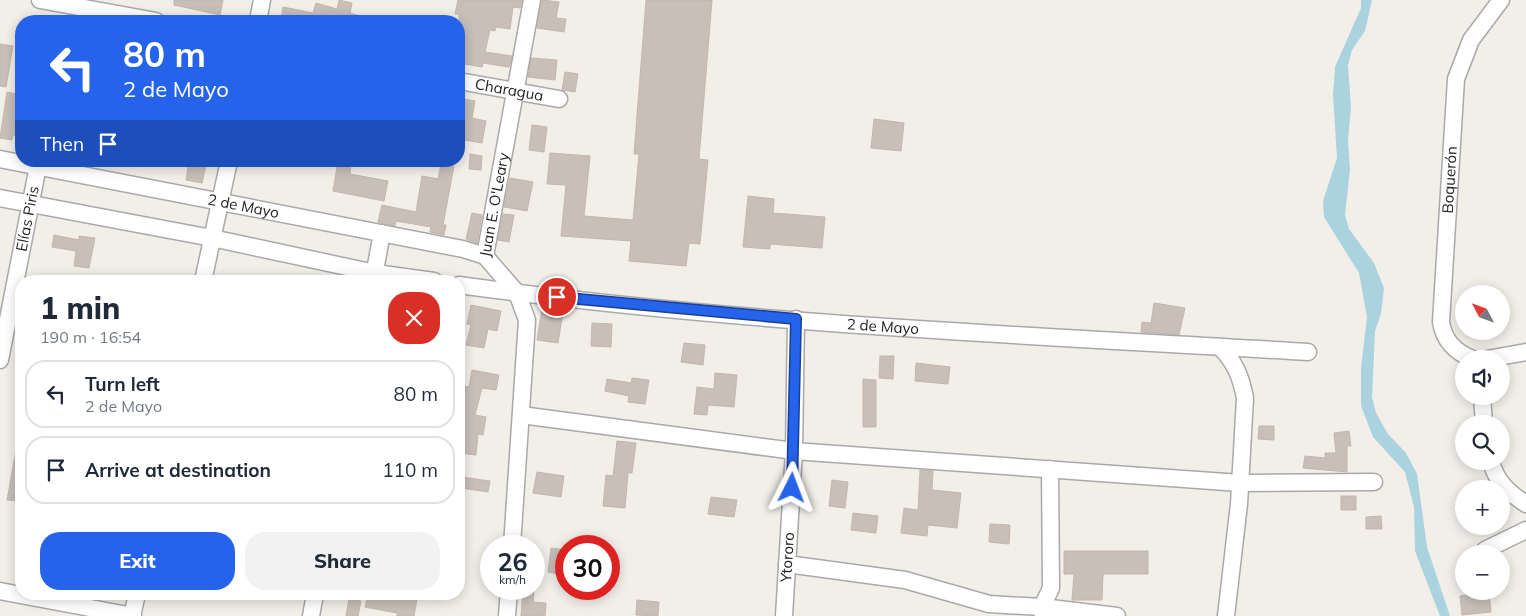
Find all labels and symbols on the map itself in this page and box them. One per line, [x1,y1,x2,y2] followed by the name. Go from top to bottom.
[474,74,545,105] street label: Charagua
[1438,145,1461,214] street label: Boquerón
[475,151,513,258] street label: Juan E. O'Leary
[12,184,43,253] street label: Elías Piris
[206,190,281,222] street label: 2 de Mayo
[536,276,578,318] pin
[1455,285,1510,340] north arrow
[846,314,920,338] street label: 2 de Mayo
[765,461,817,513] position arrow
[776,531,798,584] street label: Ytororo
[555,535,620,600] speed limit sign: 30

